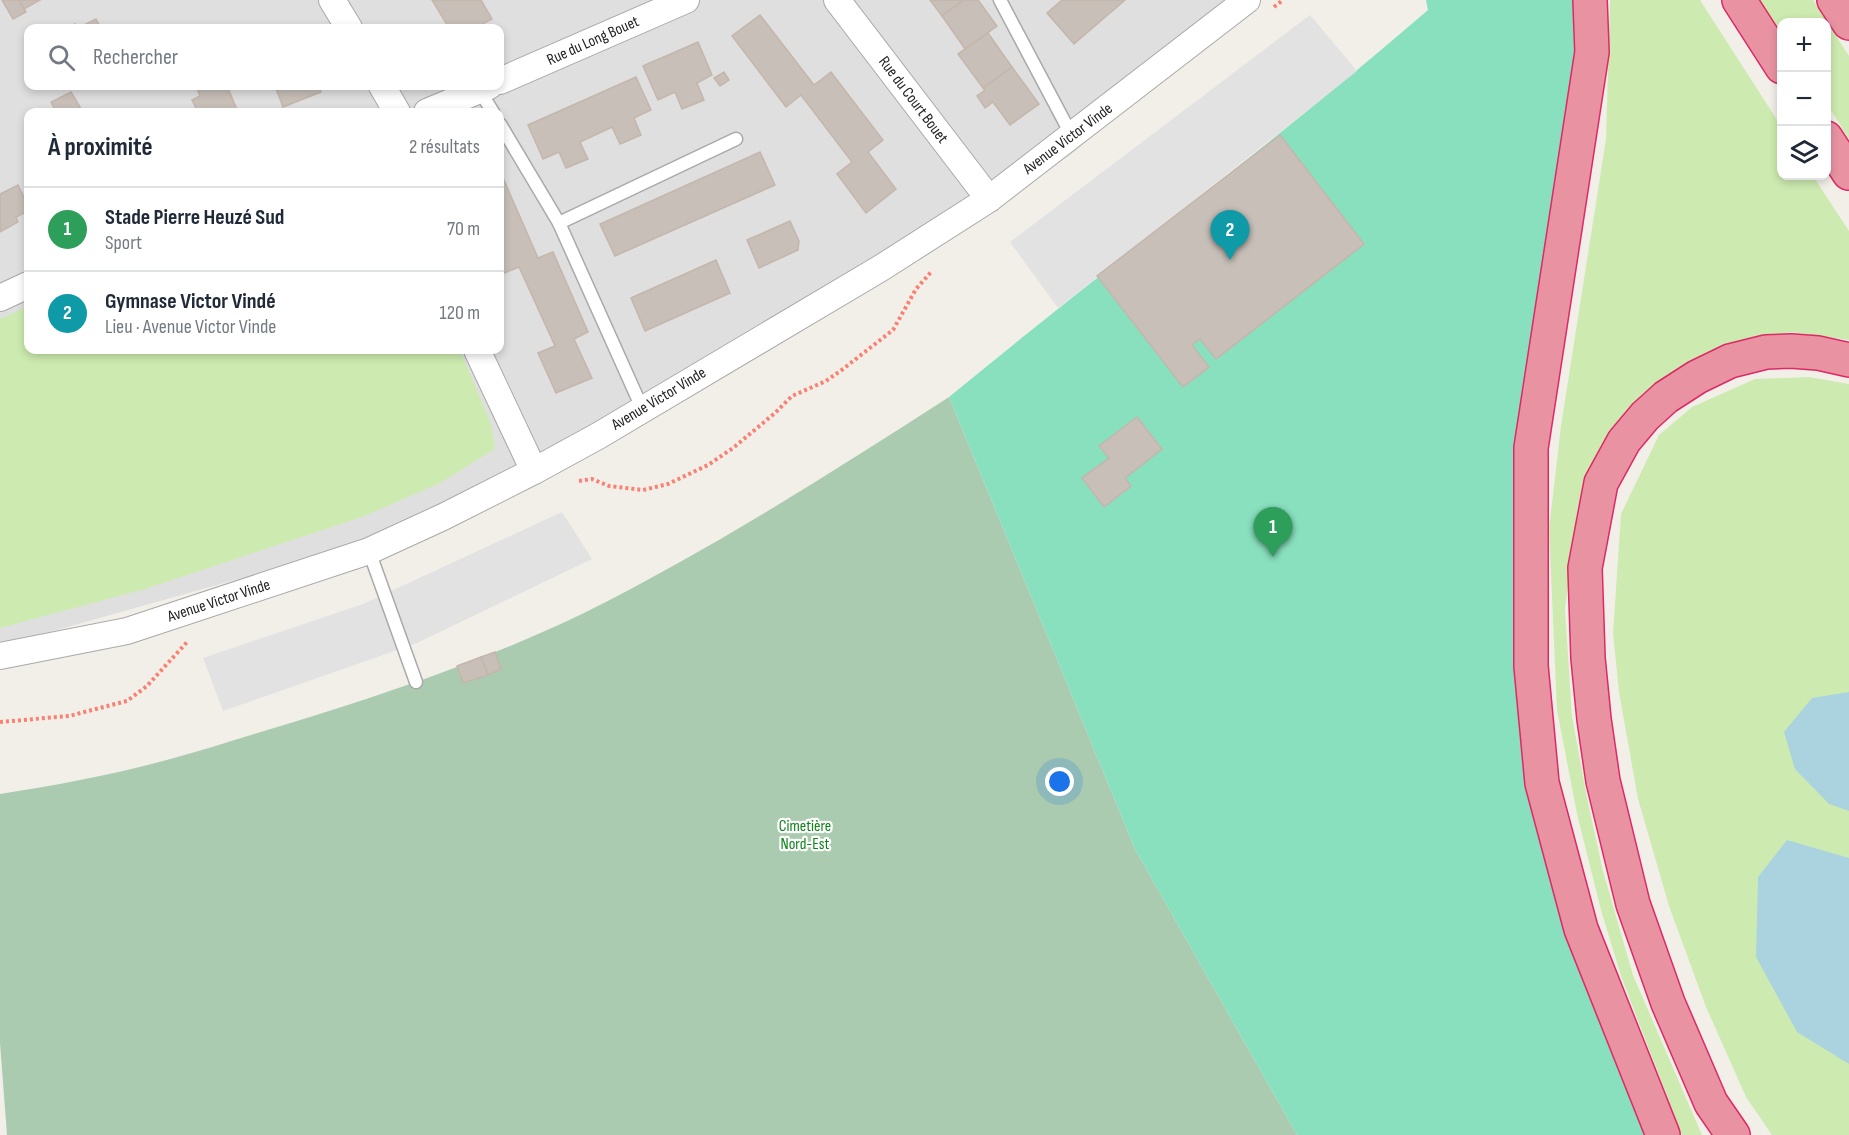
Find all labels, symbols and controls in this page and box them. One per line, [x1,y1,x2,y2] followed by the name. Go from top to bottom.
[544,12,642,70] street label: Rue du Long Bouet
[1777,18,1831,180] map controls
[1777,18,1831,72] button: +
[24,24,504,90] search box
[45,41,78,74] icon: search
[93,44,178,71] text: Rechercher
[874,53,952,147] street label: Rue du Court Bouet
[1777,72,1831,126] button: −
[1019,99,1116,179] street label: Avenue Victor Vinde
[1777,126,1831,180] button: layers
[48,132,153,163] text: À proximité
[409,135,480,159] text: 2 résultats
[105,204,284,231] text: Stade Pierre Heuzé Sud
[1210,210,1250,260] pin: 2
[64,217,71,241] text: 1
[447,217,480,241] text: 70 m
[105,231,142,255] text: Sport
[105,288,276,315] text: Gymnase Victor Vindé
[63,301,72,325] text: 2
[440,301,480,325] text: 120 m
[105,315,276,339] text: Lieu · Avenue Victor Vinde
[607,363,710,435] street label: Avenue Victor Vinde
[1254,508,1292,557] pin: 1
[164,575,273,627] street label: Avenue Victor Vinde
[1045,767,1074,796] your location
[779,817,831,854] park label: Cimetière Nord-Est

